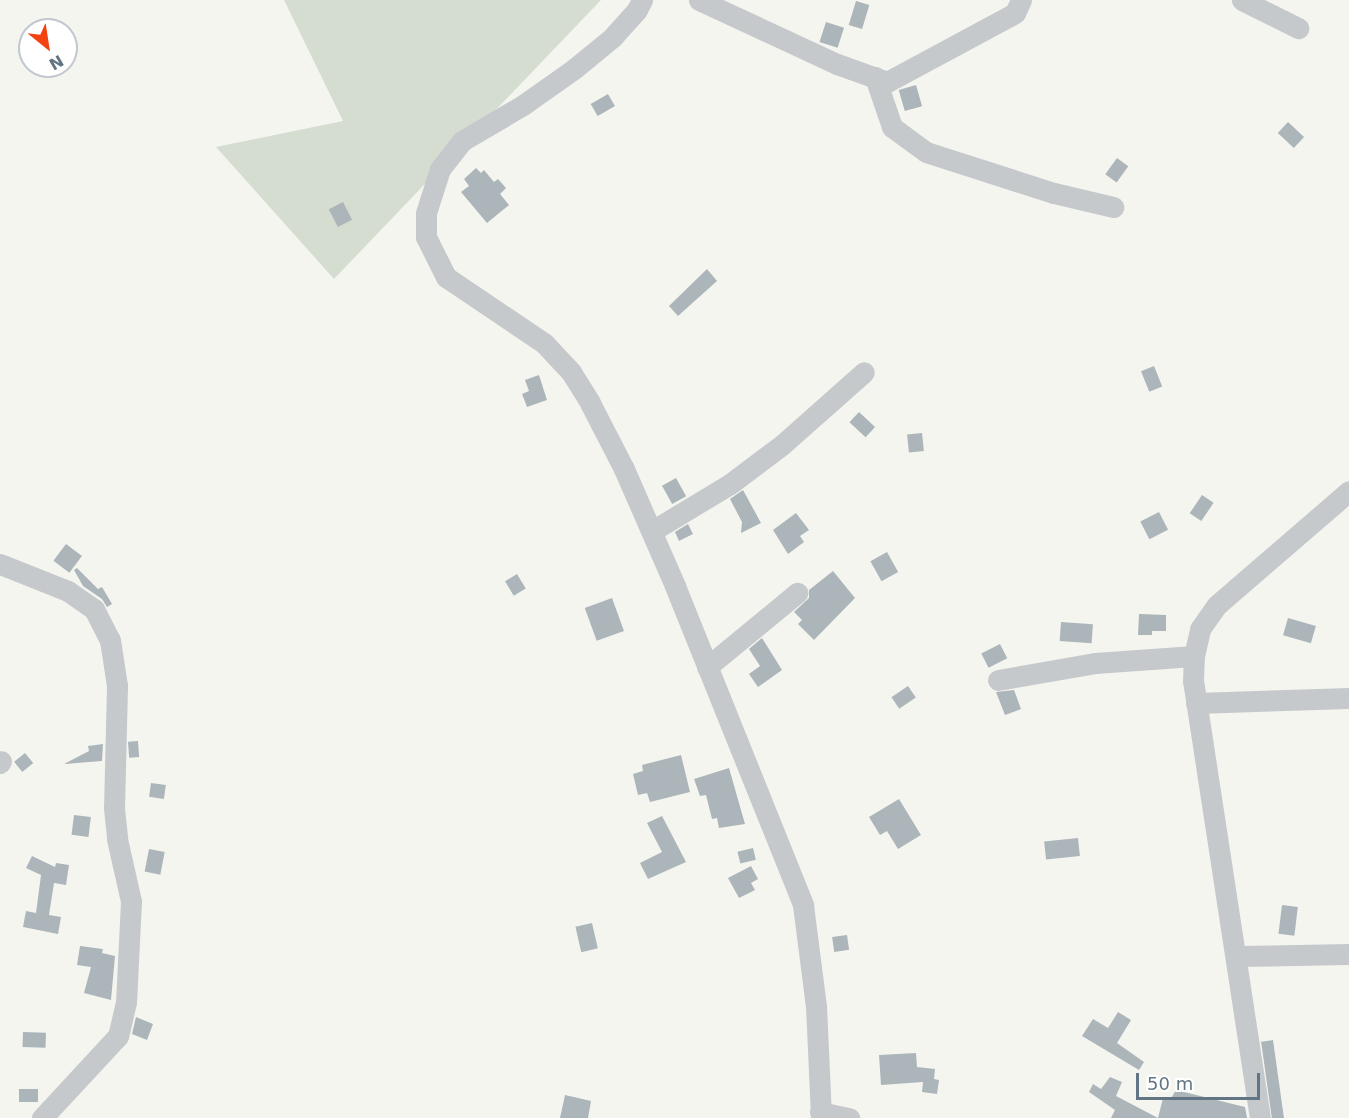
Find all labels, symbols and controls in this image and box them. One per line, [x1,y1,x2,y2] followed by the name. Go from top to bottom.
[18,18,78,78] north arrow
[46,51,67,74] text: N
[1139,1061,1264,1099] scale bar
[1147,1073,1193,1094] text: 50 m

